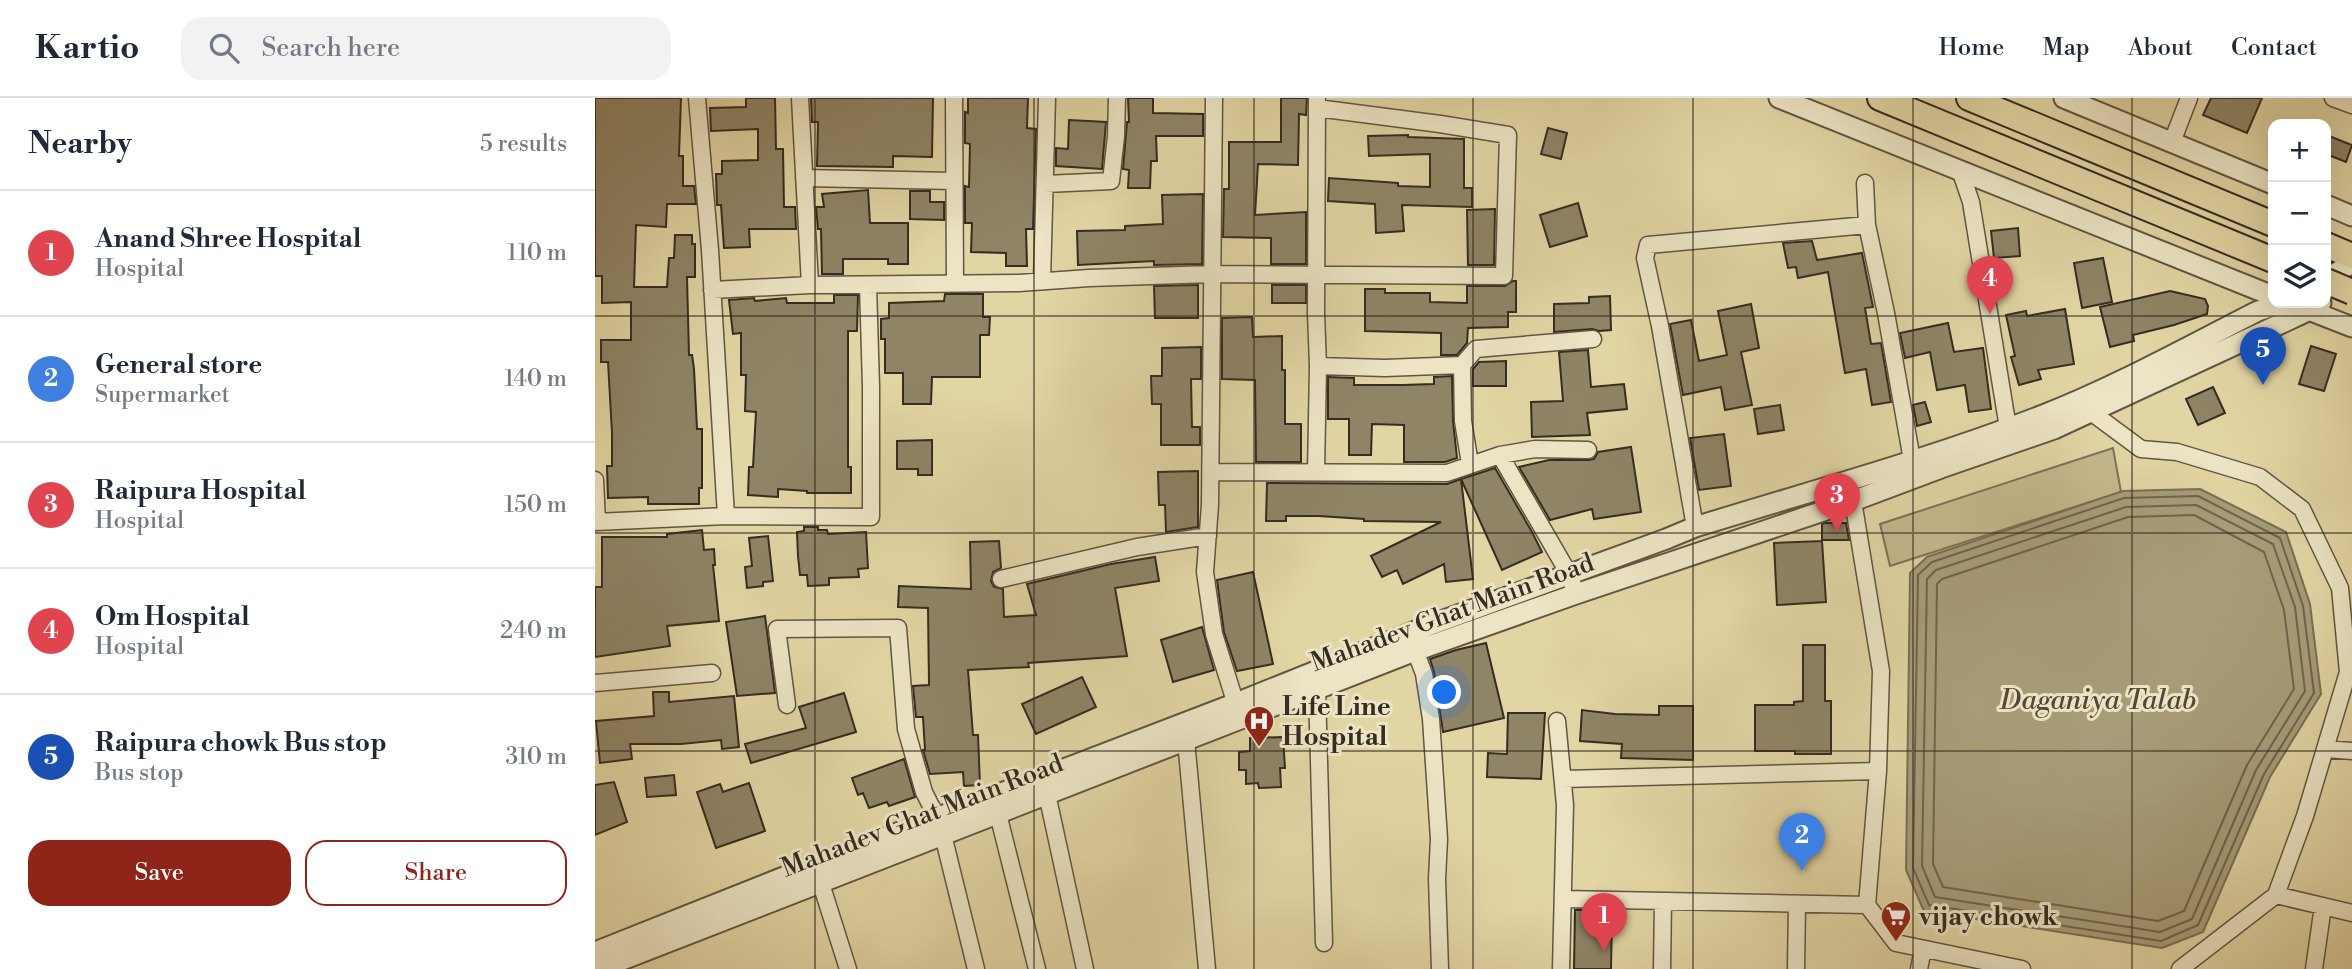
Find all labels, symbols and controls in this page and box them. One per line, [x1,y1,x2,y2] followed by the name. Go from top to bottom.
[181,17,671,80] search box
[35,28,139,69] text: Kartio
[205,29,243,67] icon: search
[261,32,400,64] text: Search here
[1939,33,2004,63] text: Home
[2042,33,2090,63] text: Map
[2128,33,2193,63] text: About
[2231,33,2317,63] text: Contact
[2268,119,2331,308] map controls
[2268,119,2331,182] button: +
[28,125,132,163] text: Nearby
[480,130,567,158] text: 5 results
[2268,182,2331,245] button: −
[95,223,361,255] text: Anand Shree Hospital
[45,239,57,267] text: 1
[507,239,567,267] text: 110 m
[2268,245,2331,308] button: layers
[95,255,184,283] text: Hospital
[1967,256,2013,314] pin: 4
[2240,327,2286,385] pin: 5
[95,349,262,381] text: General store
[44,365,58,393] text: 2
[504,365,567,393] text: 140 m
[95,381,230,409] text: Supermarket
[1814,473,1860,531] pin: 3
[95,475,306,507] text: Raipura Hospital
[44,491,58,519] text: 3
[504,491,567,519] text: 150 m
[95,507,184,535] text: Hospital
[1306,547,1599,679] street label: Mahadev Ghat Main Road
[95,601,250,633] text: Om Hospital
[43,617,59,645] text: 4
[500,617,567,645] text: 240 m
[95,633,184,661] text: Hospital
[1427,675,1461,709] your location
[1999,683,2196,718] water label: Daganiya Talab
[1282,691,1391,753] place label: Life Line Hospital
[1242,704,1276,748] hospital icon: Life Line Hospital
[95,727,387,759] text: Raipura chowk Bus stop
[44,743,58,771] text: 5
[506,743,567,771] text: 310 m
[777,747,1068,884] street label: Mahadev Ghat Main Road
[95,759,183,787] text: Bus stop
[1779,813,1825,871] pin: 2
[28,840,291,906] button: Save
[305,840,567,906] button: Share
[1581,893,1627,951] pin: 1
[1879,899,1913,943] supermarket icon: vijay chowk
[1918,901,2059,933] place label: vijay chowk

